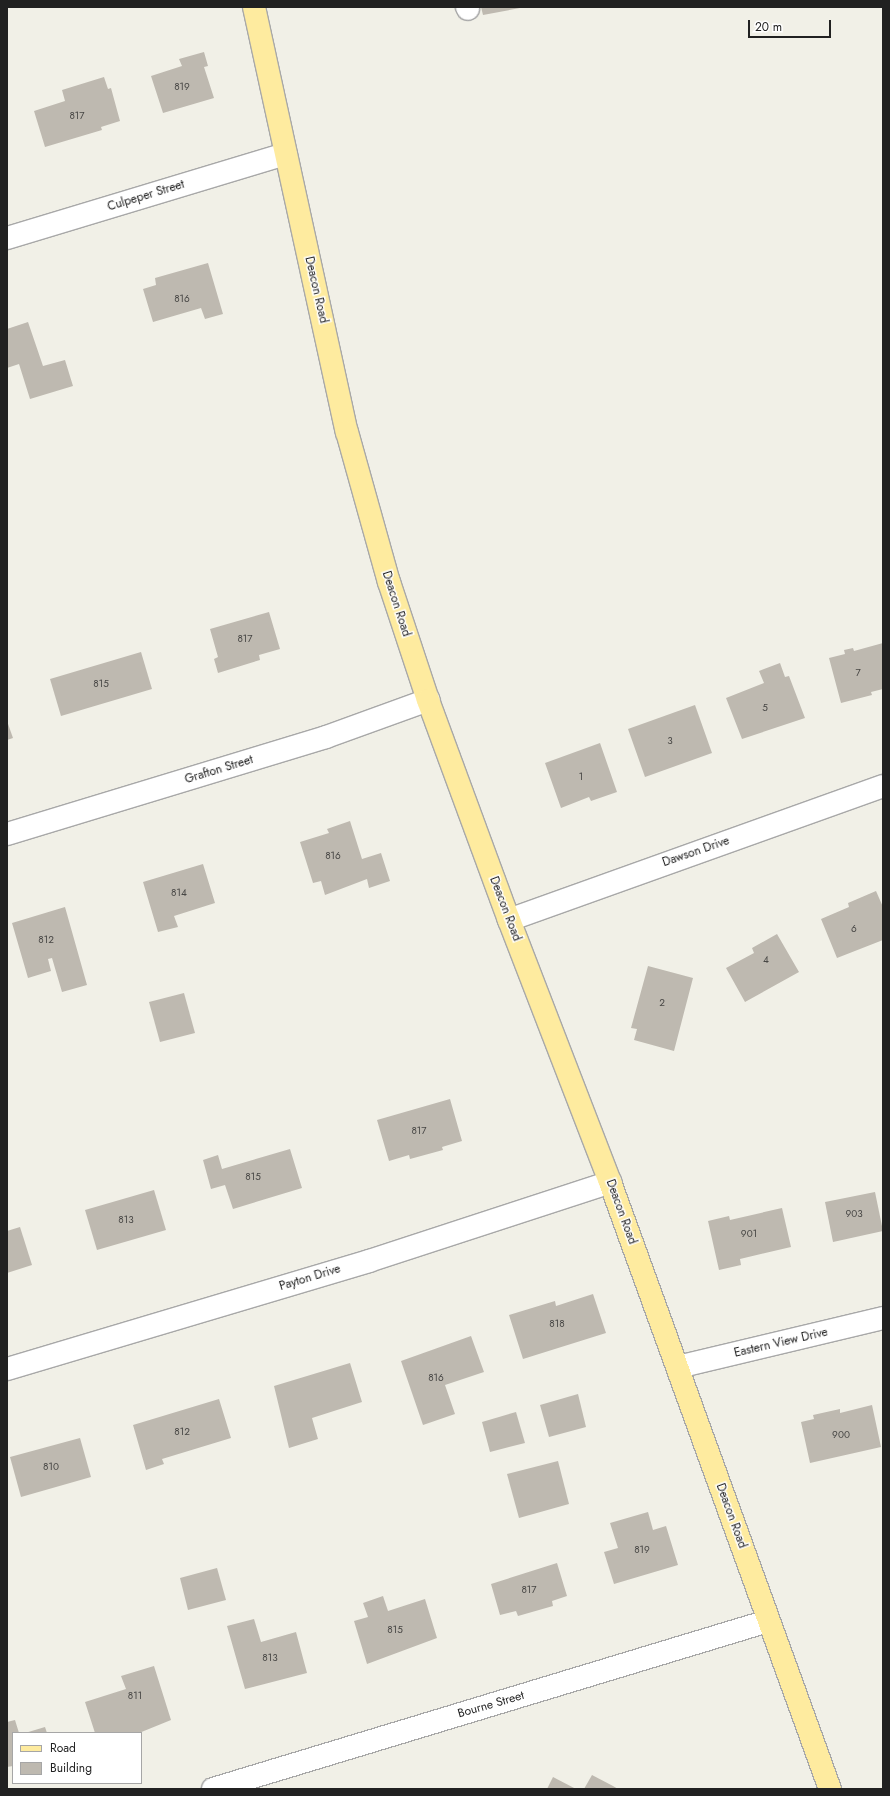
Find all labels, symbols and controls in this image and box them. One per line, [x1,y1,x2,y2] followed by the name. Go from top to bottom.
[750,12,833,38] scale bar
[755,18,782,36] text: 20 m
[174,81,190,93] house number: 819
[69,110,85,122] house number: 817
[106,177,186,215] street label: Culpeper Street
[301,255,331,325] street label: Deacon Road
[174,293,190,305] house number: 816
[379,569,413,639] street label: Deacon Road
[237,633,253,645] house number: 817
[855,667,861,679] house number: 7
[93,678,109,690] house number: 815
[762,702,768,714] house number: 5
[667,735,673,747] house number: 3
[183,753,255,787] street label: Grafton Street
[579,771,583,783] house number: 1
[661,834,731,870] street label: Dawson Drive
[325,850,341,862] house number: 816
[486,875,524,943] street label: Deacon Road
[171,887,187,899] house number: 814
[851,923,857,935] house number: 6
[38,934,54,946] house number: 812
[763,954,769,966] house number: 4
[659,997,665,1009] house number: 2
[411,1125,427,1137] house number: 817
[245,1171,261,1183] house number: 815
[603,1178,639,1246] street label: Deacon Road
[845,1208,863,1220] house number: 903
[118,1214,134,1226] house number: 813
[741,1228,757,1240] house number: 901
[278,1262,342,1294] street label: Payton Drive
[549,1318,565,1330] house number: 818
[733,1325,829,1361] street label: Eastern View Drive
[428,1372,444,1384] house number: 816
[174,1426,190,1438] house number: 812
[832,1429,850,1441] house number: 900
[43,1461,59,1473] house number: 810
[713,1482,749,1550] street label: Deacon Road
[634,1544,650,1556] house number: 819
[521,1584,537,1596] house number: 817
[387,1624,403,1636] house number: 815
[262,1652,278,1664] house number: 813
[456,1689,526,1721] street label: Bourne Street
[128,1690,142,1702] house number: 811
[12,1732,142,1784] legend
[50,1739,76,1757] text: Road
[50,1759,92,1777] text: Building

